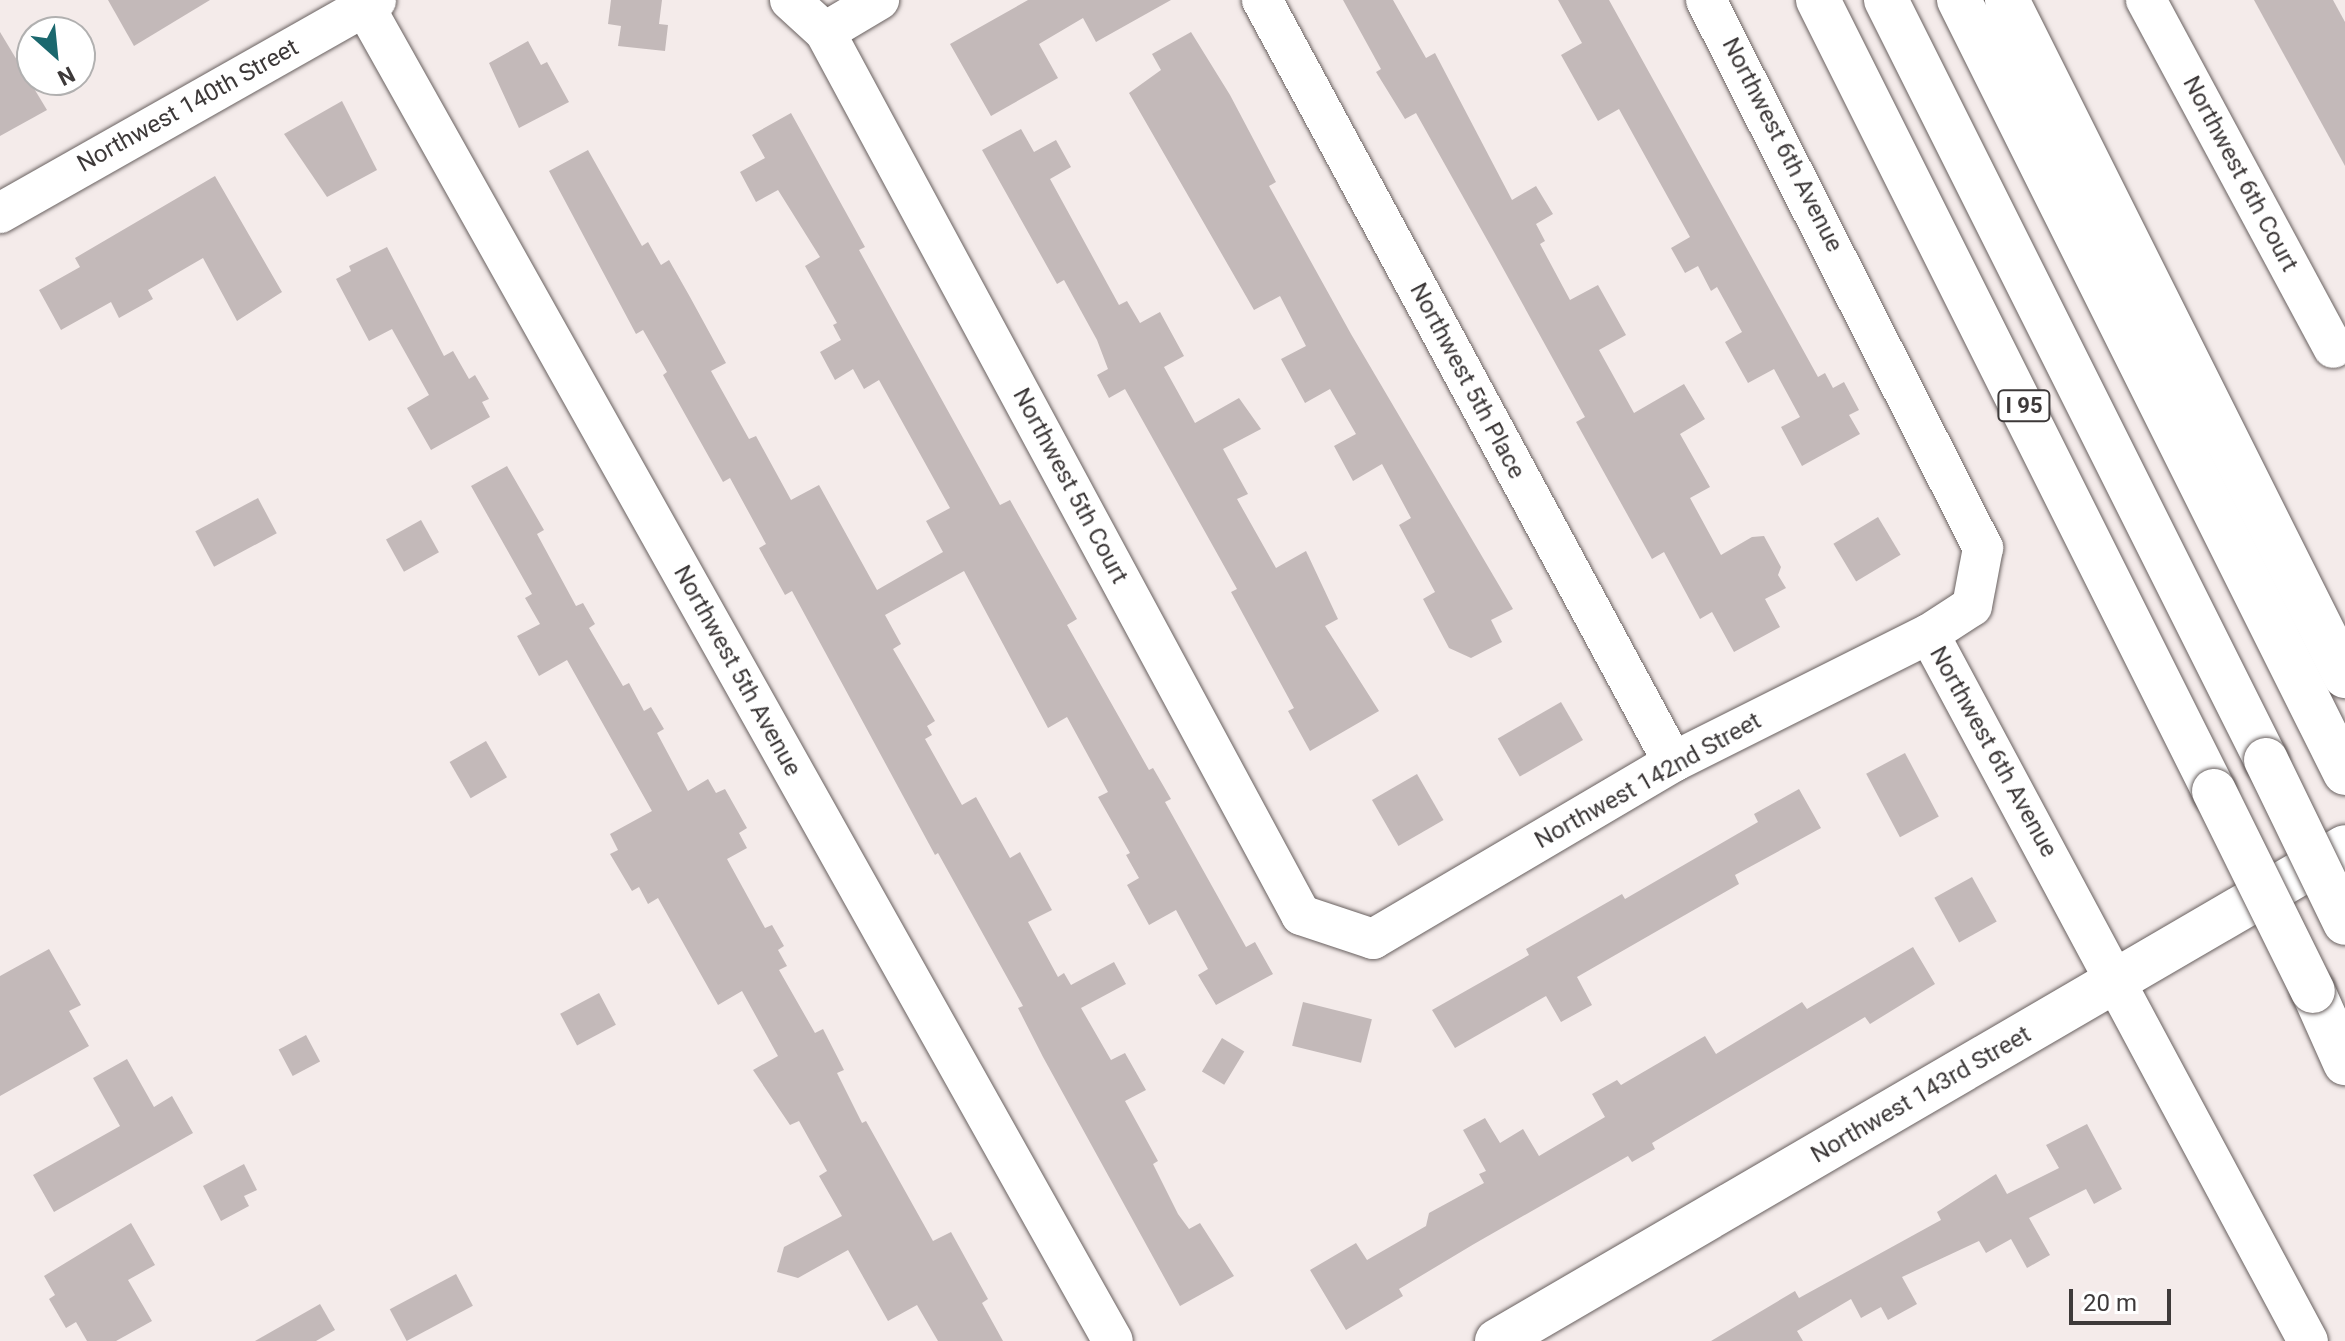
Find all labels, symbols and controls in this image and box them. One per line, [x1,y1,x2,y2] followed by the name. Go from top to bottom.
[16,16,96,96] north arrow
[72,33,304,179] street label: Northwest 140th Street
[1715,33,1849,257] street label: Northwest 6th Avenue
[54,61,79,91] text: N
[2176,71,2304,277] street label: Northwest 6th Court
[1403,278,1531,484] street label: Northwest 5th Place
[1006,383,1134,589] street label: Northwest 5th Court
[1996,388,2052,424] road number: I 95
[667,561,807,781] street label: Northwest 5th Avenue
[1923,642,2063,862] street label: Northwest 6th Avenue
[1530,707,1766,855] street label: Northwest 142nd Street
[1806,1020,2036,1170] street label: Northwest 143rd Street
[2073,1273,2175,1323] scale bar
[2083,1289,2137,1317] text: 20 m

